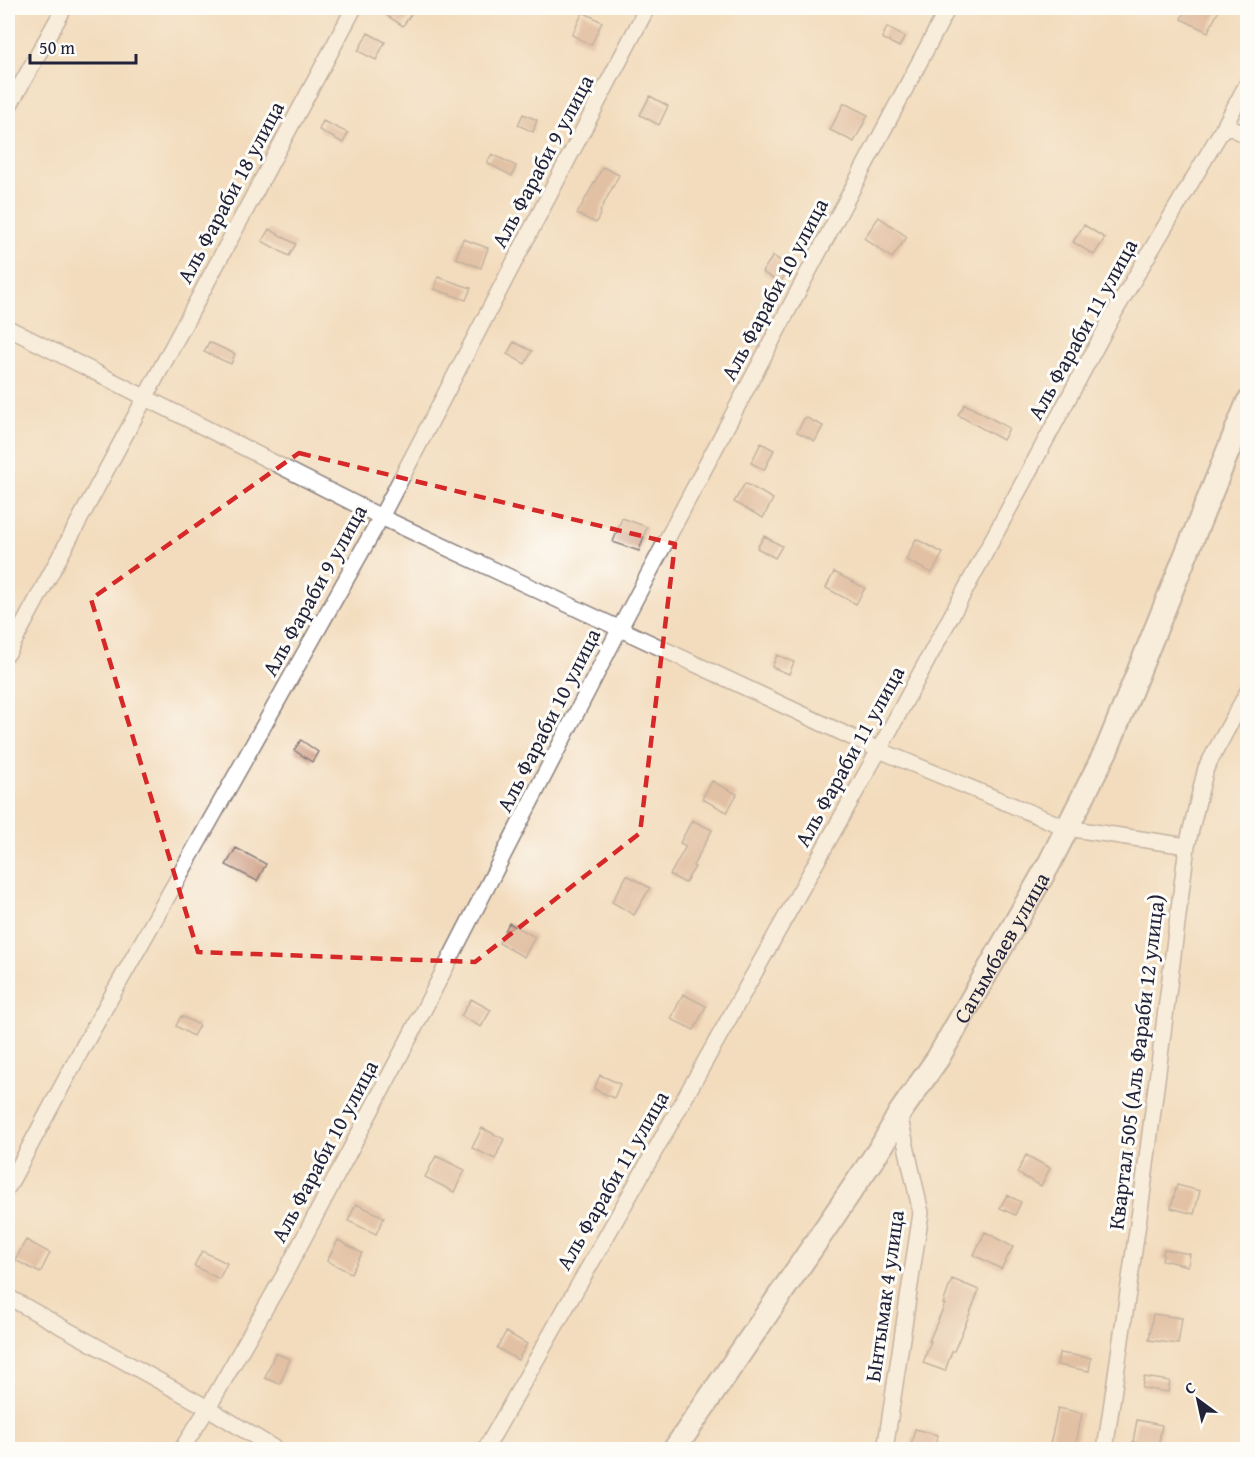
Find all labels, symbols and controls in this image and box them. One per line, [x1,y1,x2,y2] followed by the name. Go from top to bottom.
[30,27,136,65] scale bar
[39,34,75,61] text: 50 m
[483,68,601,253] street label: Аль Фараби 9 улица
[168,95,292,289] street label: Аль Фараби 18 улица
[712,192,836,386] street label: Аль Фараби 10 улица
[1019,232,1145,425] street label: Аль Фараби 11 улица
[254,498,375,682] street label: Аль Фараби 9 улица
[488,622,608,817] street label: Аль Фараби 10 улица
[786,659,912,852] street label: Аль Фараби 11 улица
[945,865,1058,1029] street label: Сагымбаев улица
[1100,892,1172,1232] street label: Квартал 505 (Аль Фараби 12 улица)
[262,1054,386,1248] street label: Аль Фараби 10 улица
[548,1084,677,1276] street label: Аль Фараби 11 улица
[856,1208,912,1384] street label: Ынтымак 4 улица
[1168,1370,1228,1430] north arrow
[1180,1375,1200,1400] text: С

